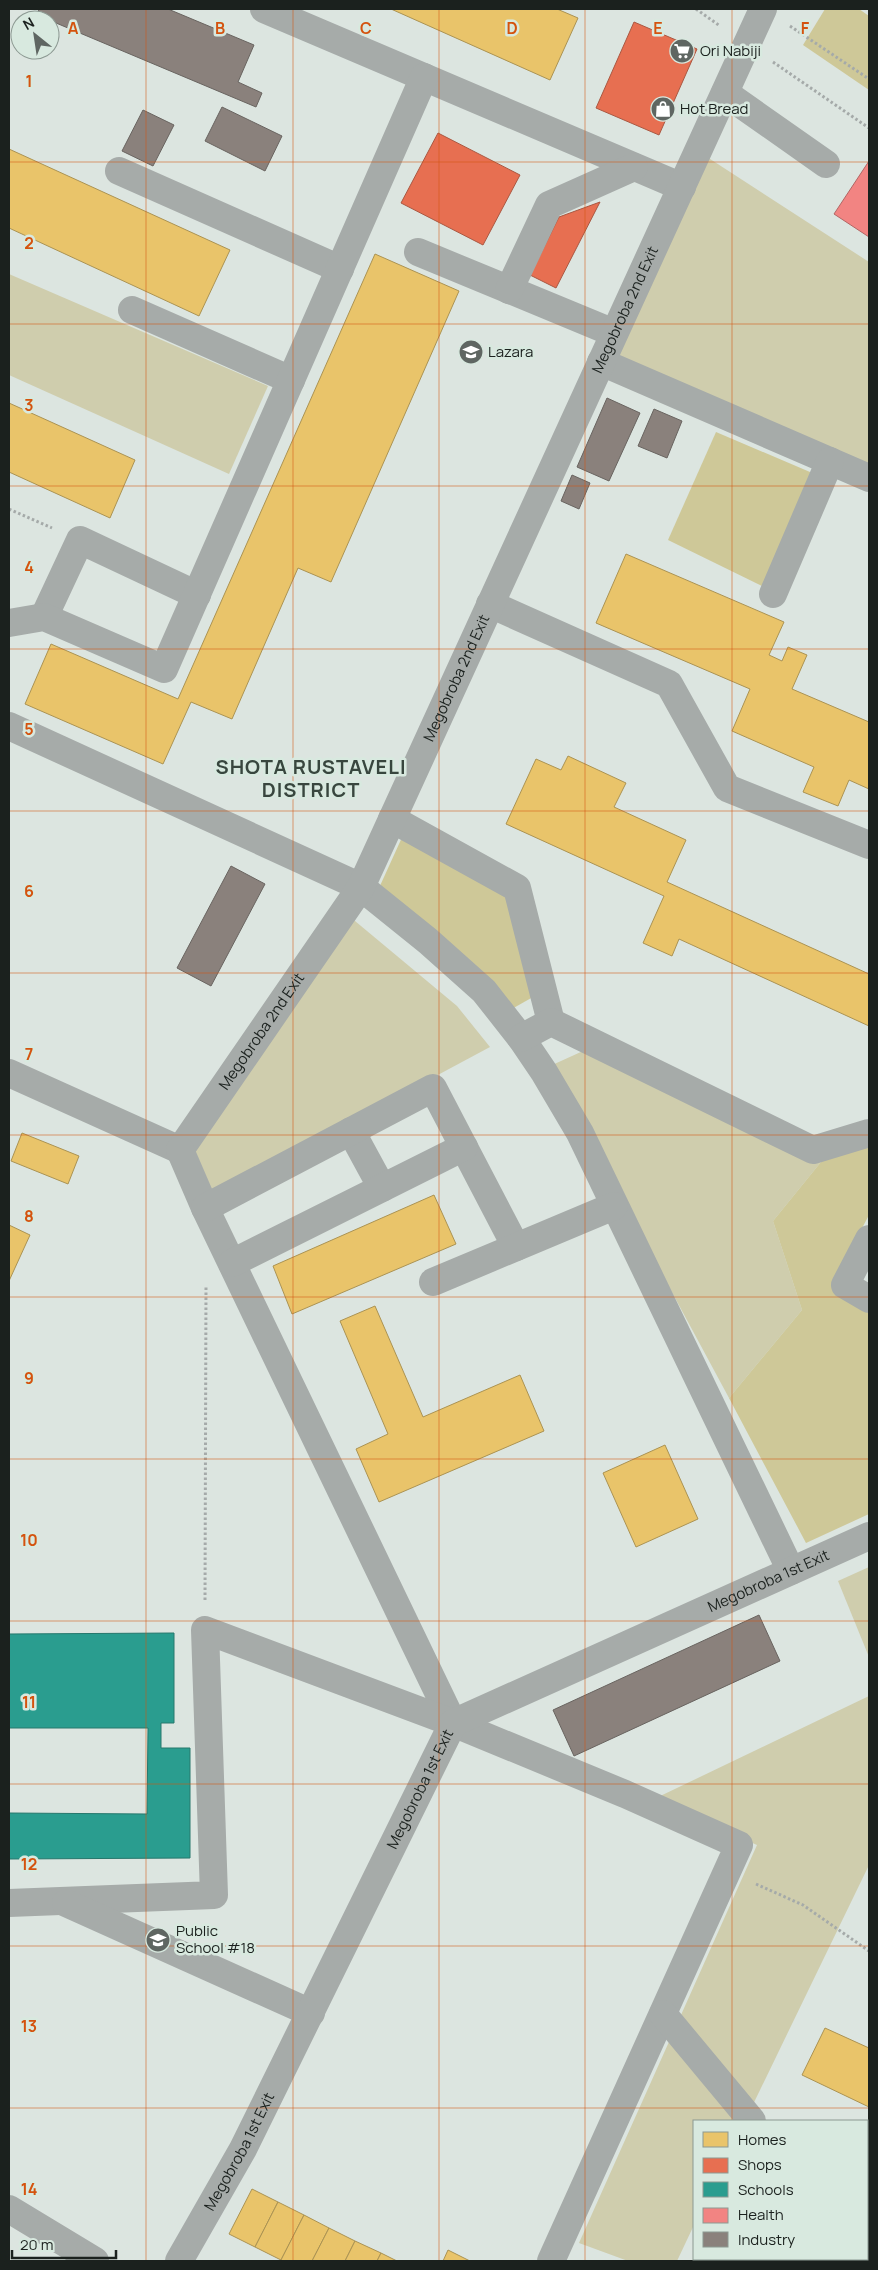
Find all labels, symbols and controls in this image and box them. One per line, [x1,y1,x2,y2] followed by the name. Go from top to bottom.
[10,10,60,60] north arrow
[19,13,37,34] text: N
[68,17,79,39] text: A
[215,17,225,39] text: B
[360,17,372,39] text: C
[506,17,518,39] text: D
[653,17,663,39] text: E
[801,17,810,39] text: F
[669,38,695,64] supermarket icon: Ori Nabiji
[700,40,761,61] place label: Ori Nabiji
[25,70,33,92] text: 1
[650,96,676,122] shop icon: Hot Bread
[680,98,748,119] place label: Hot Bread
[24,232,34,254] text: 2
[587,243,663,377] street label: Megobroba 2nd Exit
[458,339,484,365] school or university icon: Lazara
[488,341,533,362] place label: Lazara
[24,394,34,416] text: 3
[24,556,34,578] text: 4
[418,611,494,745] street label: Megobroba 2nd Exit
[24,718,34,740] text: 5
[216,753,407,803] district label: SHOTA RUSTAVELI DISTRICT
[24,880,34,902] text: 6
[214,968,309,1094] street label: Megobroba 2nd Exit
[25,1043,33,1065] text: 7
[24,1205,34,1227] text: 8
[24,1367,34,1389] text: 9
[20,1529,38,1551] text: 10
[704,1544,833,1617] street label: Megobroba 1st Exit
[22,1691,36,1713] text: 11
[381,1726,458,1853] street label: Megobroba 1st Exit
[21,1853,37,1875] text: 12
[176,1920,255,1958] place label: Public School #18
[145,1927,171,1953] school or university icon: Public School #18
[21,2015,37,2037] text: 13
[199,2089,279,2214] street label: Megobroba 1st Exit
[693,2120,868,2260] legend
[738,2129,787,2150] text: Homes
[738,2154,782,2175] text: Shops
[21,2178,37,2200] text: 14
[738,2179,794,2200] text: Schools
[738,2204,784,2225] text: Health
[12,2228,116,2260] scale bar
[738,2229,795,2250] text: Industry
[20,2234,53,2255] text: 20 m

